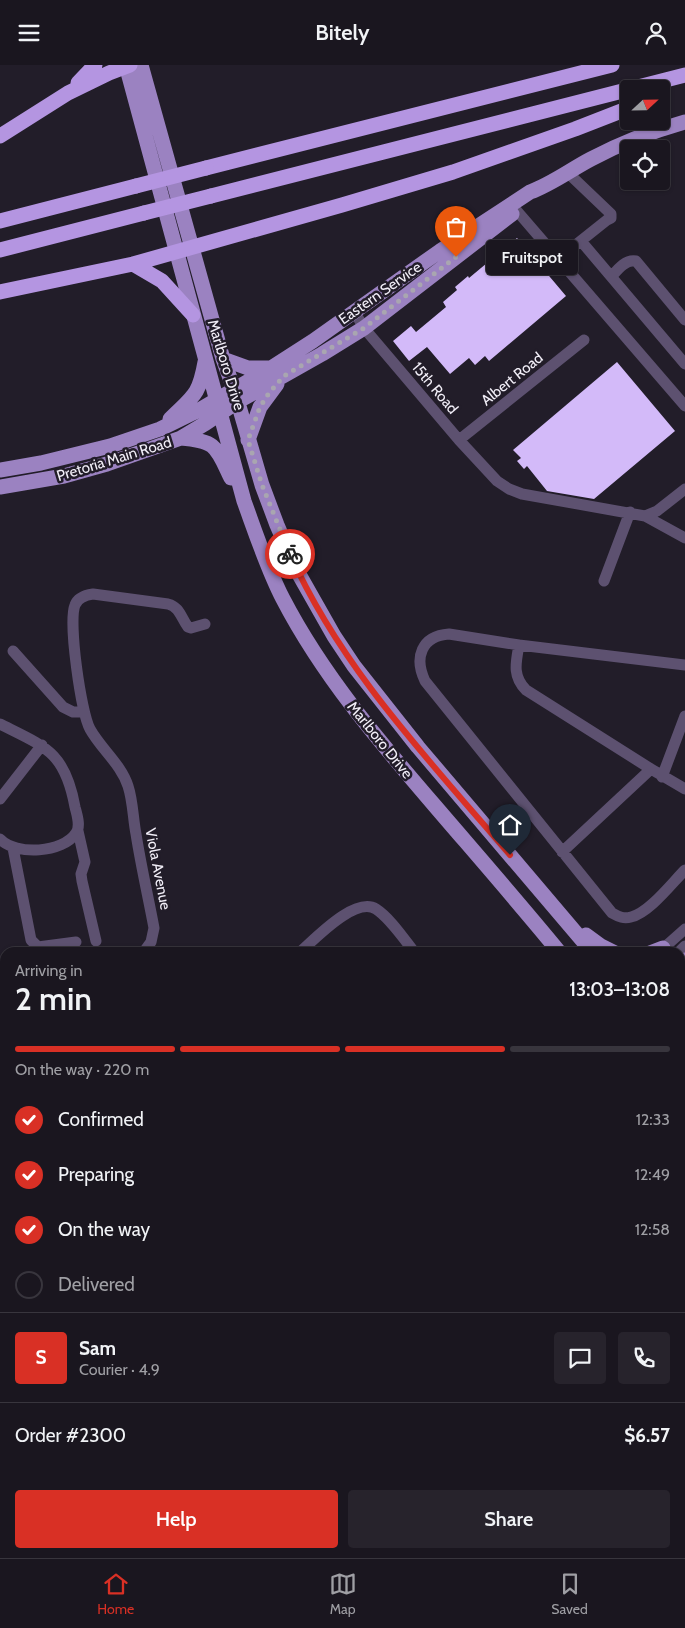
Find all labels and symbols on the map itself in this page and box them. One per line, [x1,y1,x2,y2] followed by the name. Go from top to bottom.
[620,80,670,130] north arrow
[435,206,477,257] pin
[486,239,578,275] callout: Fruitspot
[335,258,425,328] street label: Eastern Service
[204,317,248,413] street label: Marlboro Drive
[477,349,547,409] street label: Albert Road
[408,358,462,418] street label: 15th Road
[54,433,174,485] street label: Pretoria Main Road
[265,529,315,579] courier
[343,698,417,782] street label: Marlboro Drive
[489,804,531,855] pin
[141,827,175,912] street label: Viola Avenue

